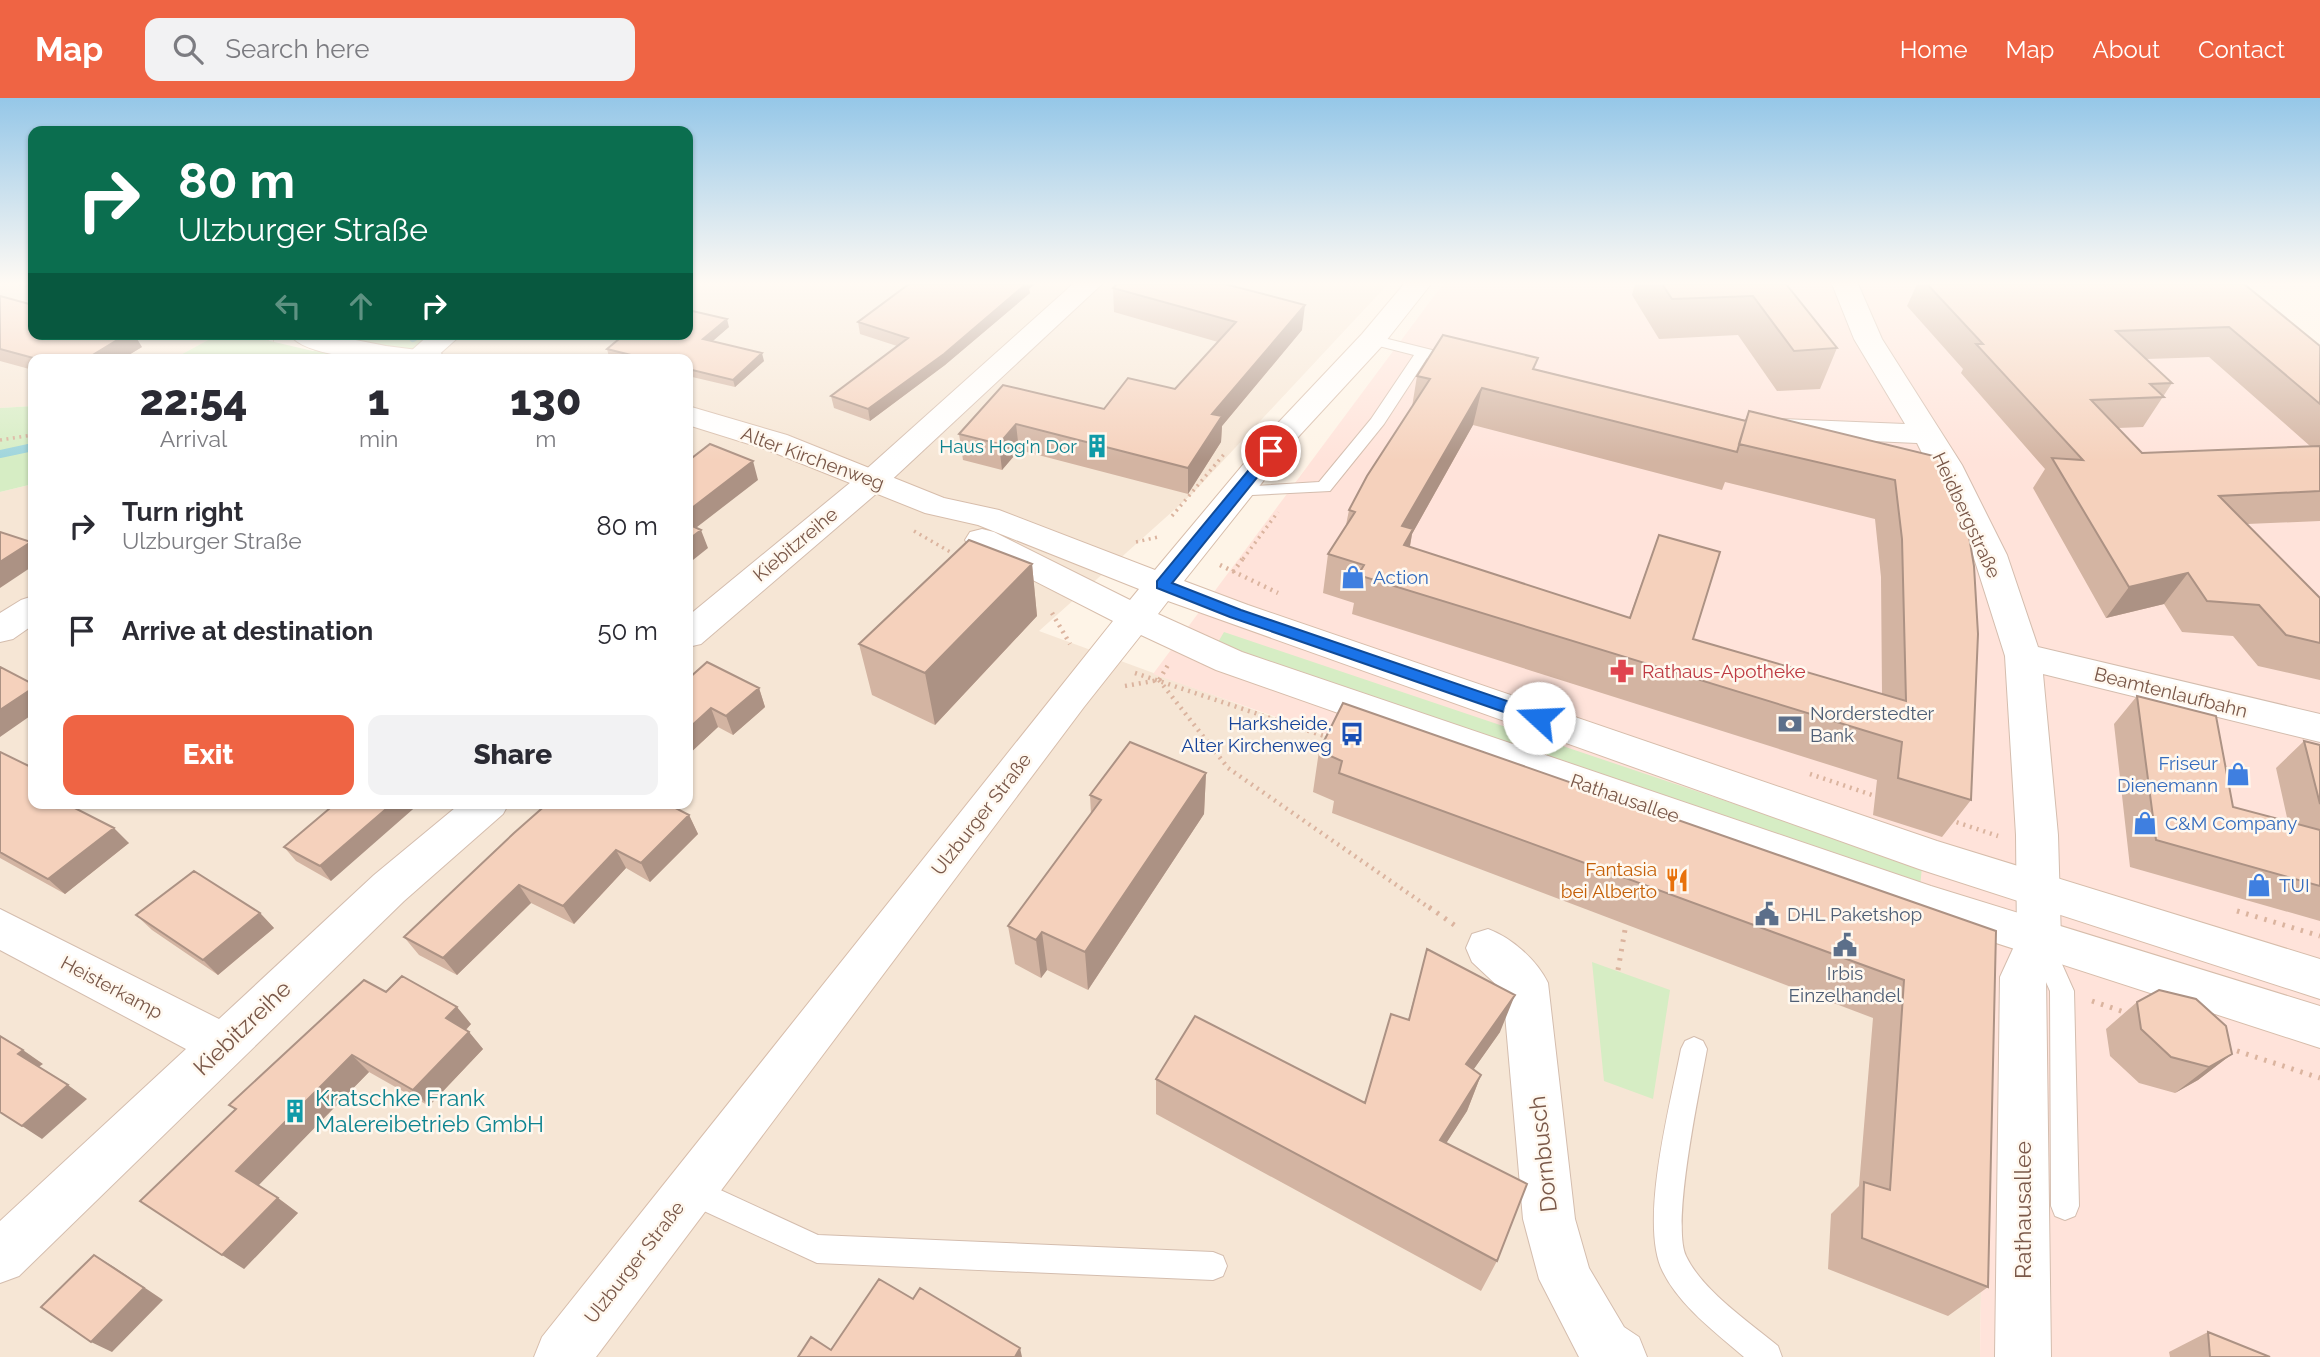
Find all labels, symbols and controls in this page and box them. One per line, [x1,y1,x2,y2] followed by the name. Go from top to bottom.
[145,18,635,81] search box
[35,30,103,69] text: Map
[169,30,207,68] icon: search
[225,34,370,64] text: Search here
[1900,35,1968,64] text: Home
[2006,35,2054,64] text: Map
[2092,35,2160,64] text: About
[2198,35,2285,64] text: Contact
[178,152,295,209] text: 80 m
[63,154,154,245] icon: right
[178,211,428,248] text: Ulzburger Straße
[269,287,307,325] icon: left
[342,287,380,325] icon: ahead
[415,287,453,325] icon: right
[140,376,247,425] text: 22:54
[368,376,390,425] text: 1
[510,376,581,425] text: 130
[1241,421,1301,481] pin
[738,422,888,494] street label: Alter Kirchenweg
[160,425,227,452] text: Arrival
[359,425,399,452] text: min
[535,425,556,452] text: m
[1083,432,1111,460] building icon: Haus Hog'n Dor
[1252,432,1290,470] icon: arrive
[939,435,1077,457] place label: Haus Hog'n Dor
[1928,449,2006,581] street label: Heidbergstraße
[122,497,243,527] text: Turn right
[748,502,842,586] street label: Kiebitzreihe
[63,507,101,545] icon: right
[596,511,658,541] text: 80 m
[122,527,302,554] text: Ulzburger Straße
[1339,563,1367,591] shop icon: Action
[1373,566,1429,588] place label: Action
[63,612,101,650] icon: arrive
[122,616,373,646] text: Arrive at destination
[597,616,658,646] text: 50 m
[1608,657,1636,685] pharmacy icon: Rathaus-Apotheke
[1642,660,1806,682] place label: Rathaus-Apotheke
[2092,662,2250,722] street label: Beamtenlaufbahn
[1502,681,1576,755] position arrow
[1810,702,1935,746] place label: Norderstedter Bank
[1776,710,1804,738] bank icon: Norderstedter Bank
[1181,712,1332,756] place label: Harksheide, Alter Kirchenweg
[63,715,354,795] button: Exit
[368,715,658,795] button: Share
[1338,720,1366,748] bus stop icon: Harksheide, Alter Kirchenweg
[927,749,1035,879] street label: Ulzburger Straße
[2117,752,2218,796] place label: Friseur Dienemann
[2224,760,2252,788] shop icon: Friseur Dienemann
[1568,769,1682,827] street label: Rathausallee
[2131,809,2159,837] shop icon: C&M Company
[2165,812,2297,834] place label: C&M Company
[1561,858,1657,902] place label: Fantasia bei Alberto
[1663,866,1691,894] restaurant icon: Fantasia bei Alberto
[2245,871,2273,899] shop icon: TUI
[2279,874,2310,896] place label: TUI
[1753,900,1781,928] public building icon: DHL Paketshop
[1787,903,1922,925] place label: DHL Paketshop
[1831,931,1859,959] public building icon: Irbis Einzelhandel
[57,951,167,1023] street label: Heisterkamp
[1789,962,1902,1006] place label: Irbis Einzelhandel
[187,975,296,1081] street label: Kiebitzreihe
[315,1084,544,1137] place label: Kratschke Frank Malereibetrieb GmbH
[1523,1095,1562,1213] street label: Dornbusch
[281,1097,309,1125] building icon: Kratschke Frank Malereibetrieb GmbH
[2009,1141,2036,1279] street label: Rathausallee
[580,1197,688,1327] street label: Ulzburger Straße

